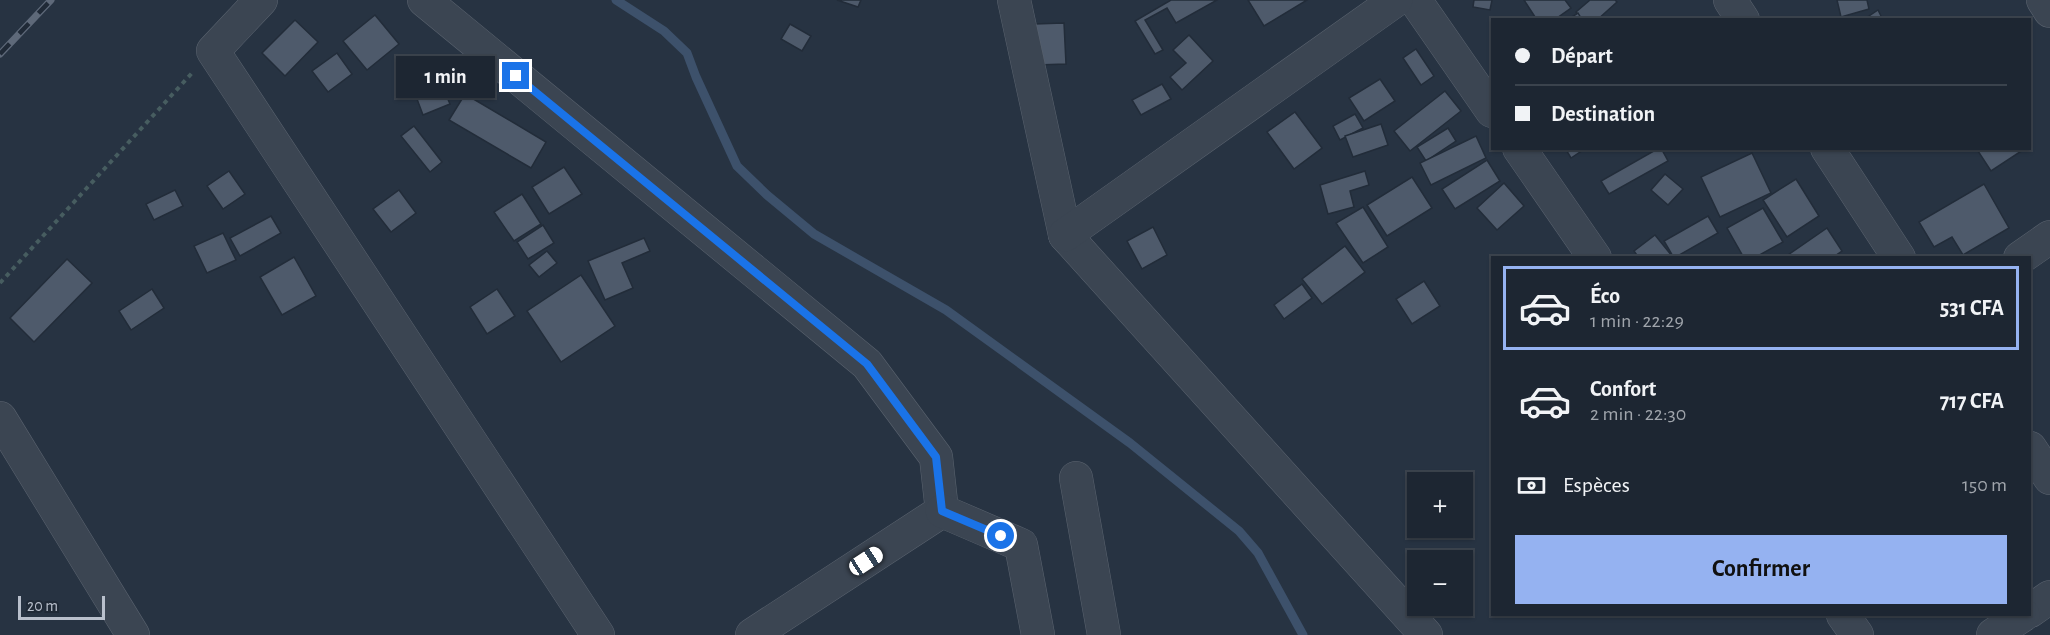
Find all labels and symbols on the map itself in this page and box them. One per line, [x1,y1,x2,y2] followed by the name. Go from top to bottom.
[396,55,495,97] callout: 1 min
[502,62,529,89] route end
[987,522,1014,549] route start
[846,544,886,578] car
[18,593,105,620] scale bar

